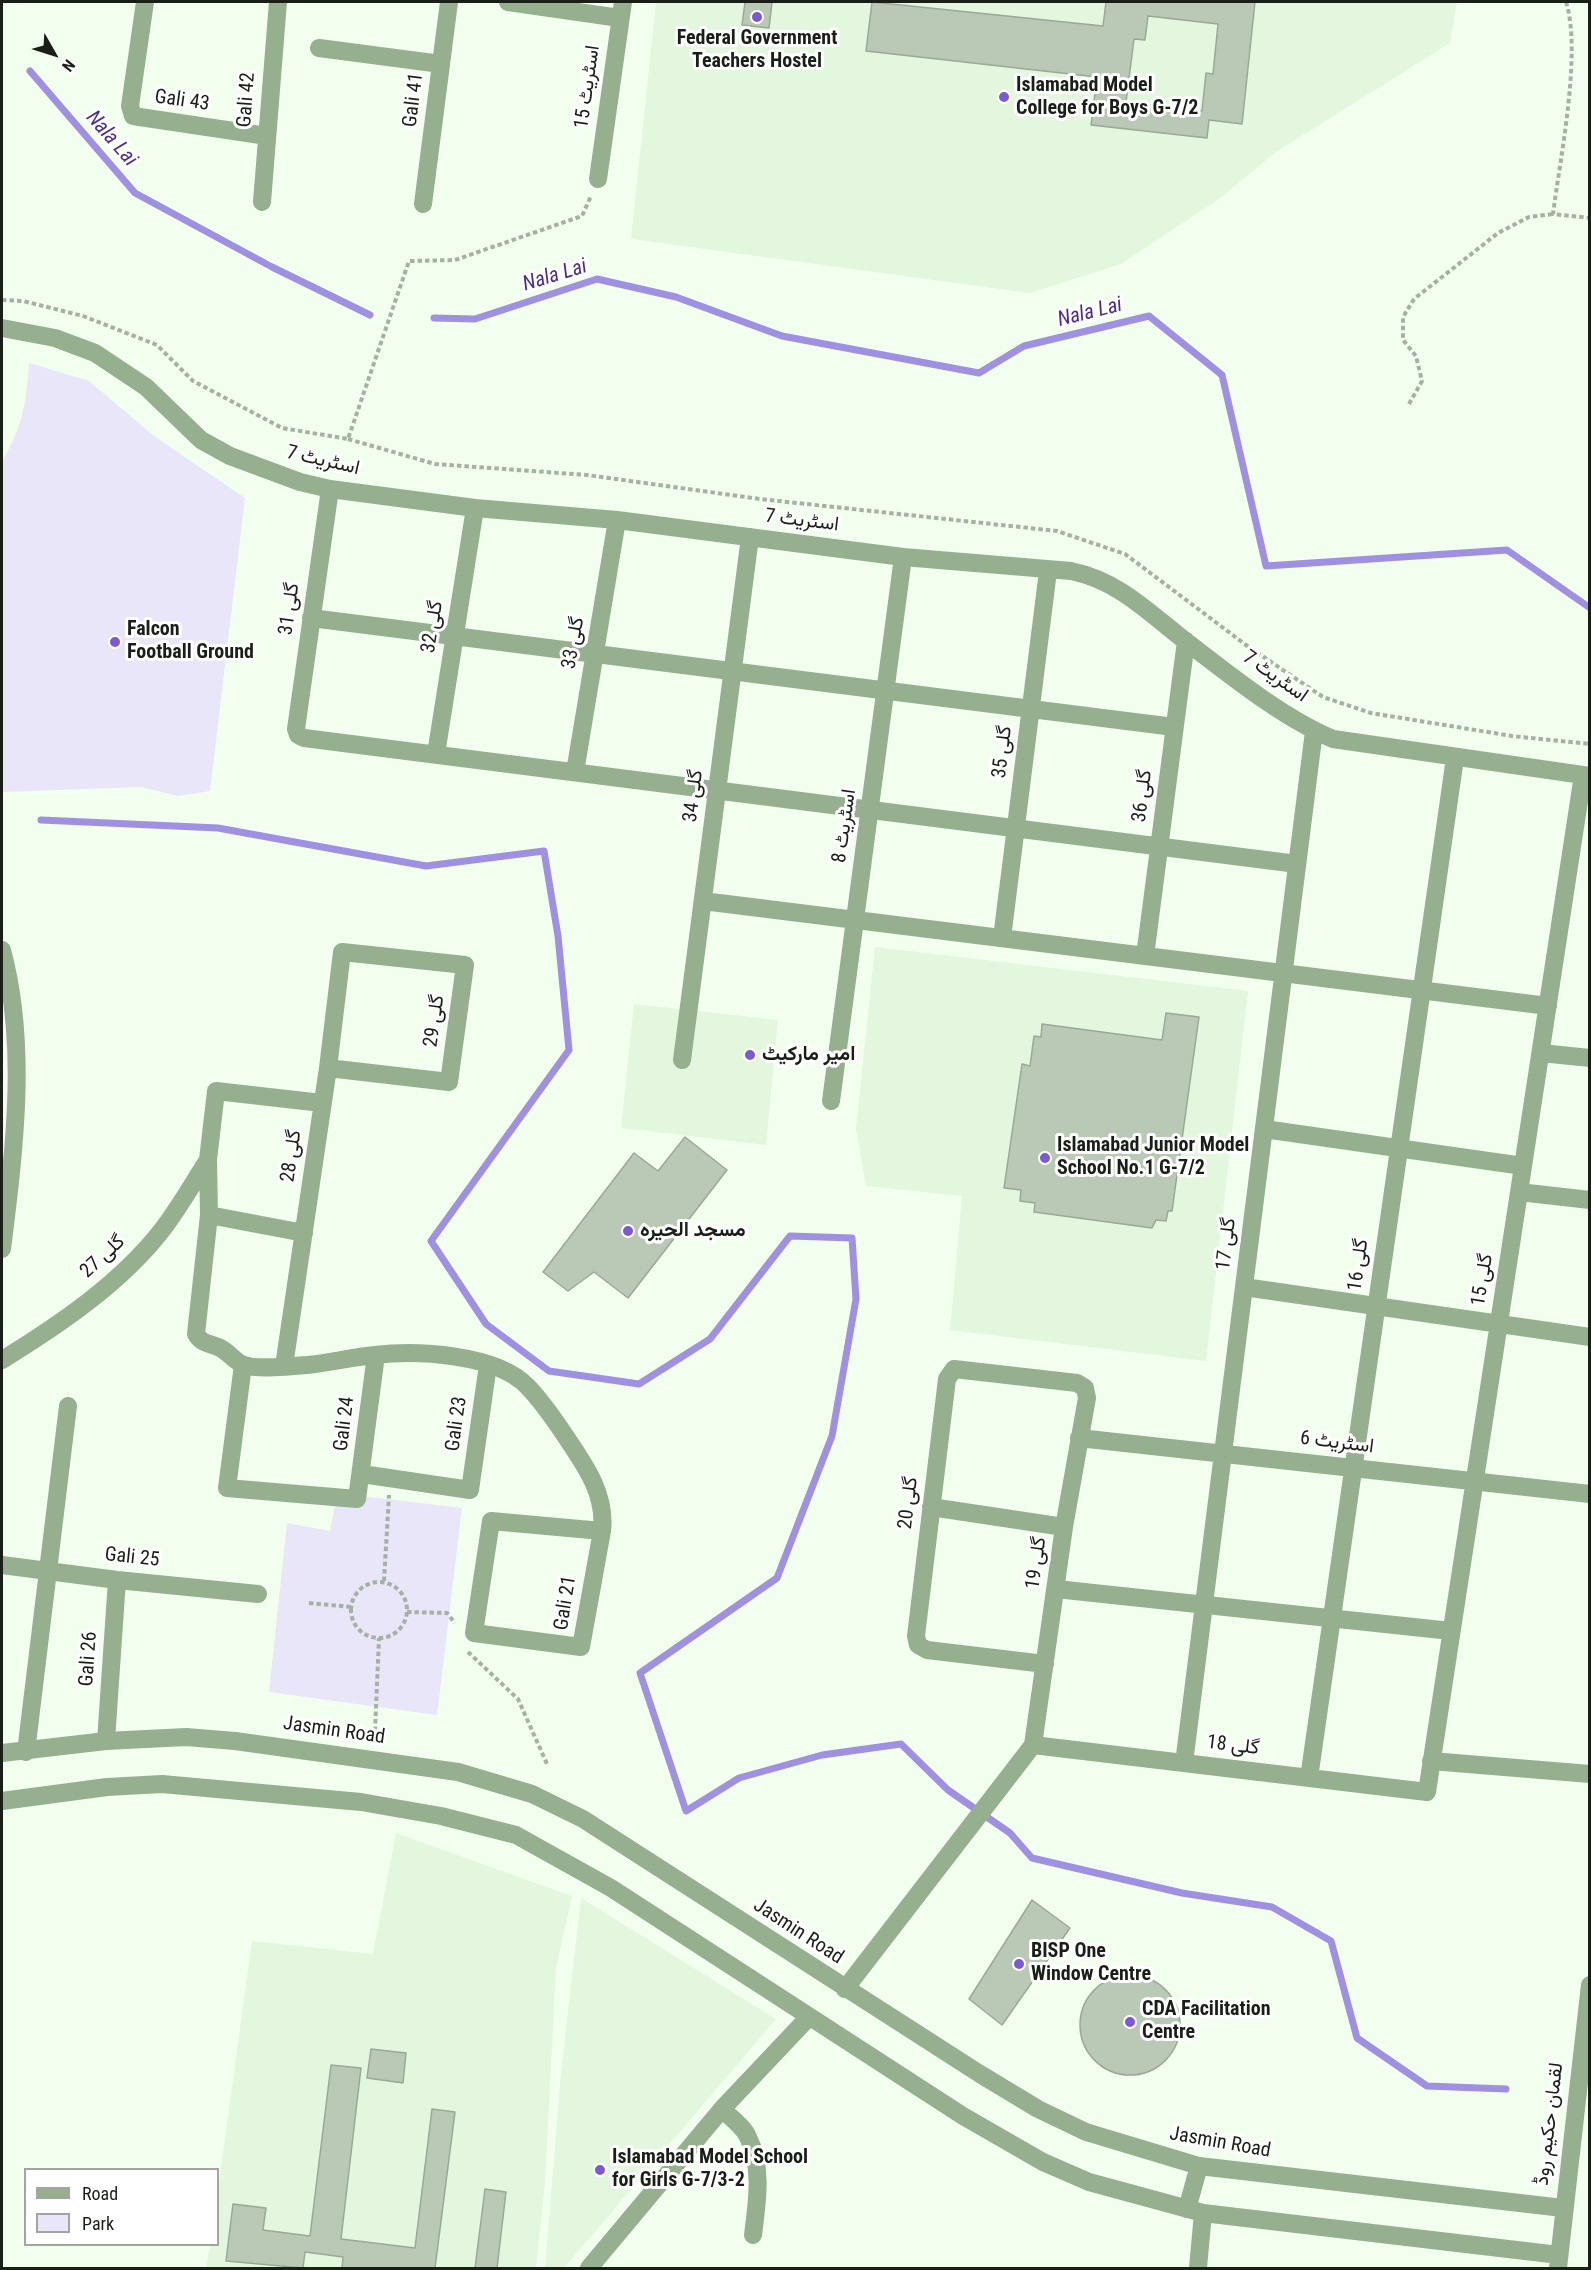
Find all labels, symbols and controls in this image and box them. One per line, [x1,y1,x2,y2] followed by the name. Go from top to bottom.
[750,10,764,24] marker: Federal Government Teachers Hostel
[24,24,84,84] north arrow
[677,27,837,74] place label: Federal Government Teachers Hostel
[570,44,606,130] street label: اسٹریٹ 15
[58,56,79,75] text: N
[399,71,429,129] street label: Gali 41
[233,72,261,128] street label: Gali 42
[1016,74,1198,121] place label: Islamabad Model College for Boys G-7/2
[153,85,211,117] street label: Gali 43
[997,90,1011,104] marker: Islamabad Model College for Boys G-7/2
[80,106,142,172] water label: Nala Lai
[520,254,590,298] water label: Nala Lai
[1055,293,1125,333] water label: Nala Lai
[284,441,362,481] street label: اسٹریٹ 7
[764,505,840,537] street label: اسٹریٹ 7
[274,581,306,637] street label: گلی 31
[417,599,449,655] street label: گلی 32
[558,615,590,671] street label: گلی 33
[127,618,254,665] place label: Falcon Football Ground
[108,635,122,649] marker: Falcon Football Ground
[1238,646,1312,708] street label: اسٹریٹ 7
[988,724,1018,780] street label: گلی 35
[679,768,709,824] street label: گلی 34
[1128,768,1158,824] street label: گلی 36
[828,788,862,864] street label: اسٹریٹ 8
[419,993,451,1049] street label: گلی 29
[762,1043,855,1067] place label: امیر مارکیٹ
[743,1048,757,1062] marker: امیر مارکیٹ
[276,1128,308,1184] street label: گلی 28
[1057,1134,1249,1181] place label: Islamabad Junior Model School No.1 G-7/2
[1038,1151,1052,1165] marker: Islamabad Junior Model School No.1 G-7/2
[1212,1216,1242,1272] street label: گلی 17
[640,1219,746,1243] place label: مسجد الحیرہ
[621,1224,635,1238] marker: مسجد الحیرہ
[76,1230,130,1284] street label: گلی 27
[1343,1237,1375,1293] street label: گلی 16
[1467,1252,1499,1308] street label: گلی 15
[330,1395,360,1453] street label: Gali 24
[441,1395,473,1453] street label: Gali 23
[1299,1427,1375,1459] street label: اسٹریٹ 6
[894,1475,924,1531] street label: گلی 20
[1021,1535,1053,1591] street label: گلی 19
[103,1543,161,1573] street label: Gali 25
[550,1574,582,1632] street label: Gali 21
[75,1631,103,1687] street label: Gali 26
[282,1712,386,1750] street label: Jasmin Road
[1205,1731,1261,1761] street label: گلی 18
[749,1894,847,1970] street label: Jasmin Road
[1031,1940,1151,1987] place label: BISP One Window Centre
[1012,1957,1026,1971] marker: BISP One Window Centre
[1142,1998,1270,2045] place label: CDA Facilitation Centre
[1123,2015,1137,2029] marker: CDA Facilitation Centre
[1531,2061,1569,2187] street label: لقمان حکیم روڈ
[1167,2122,1273,2164] street label: Jasmin Road
[612,2146,808,2193] place label: Islamabad Model School for Girls G-7/3-2
[593,2163,607,2177] marker: Islamabad Model School for Girls G-7/3-2
[24,2168,219,2246] legend
[82,2183,118,2204] text: Road
[82,2213,114,2234] text: Park

